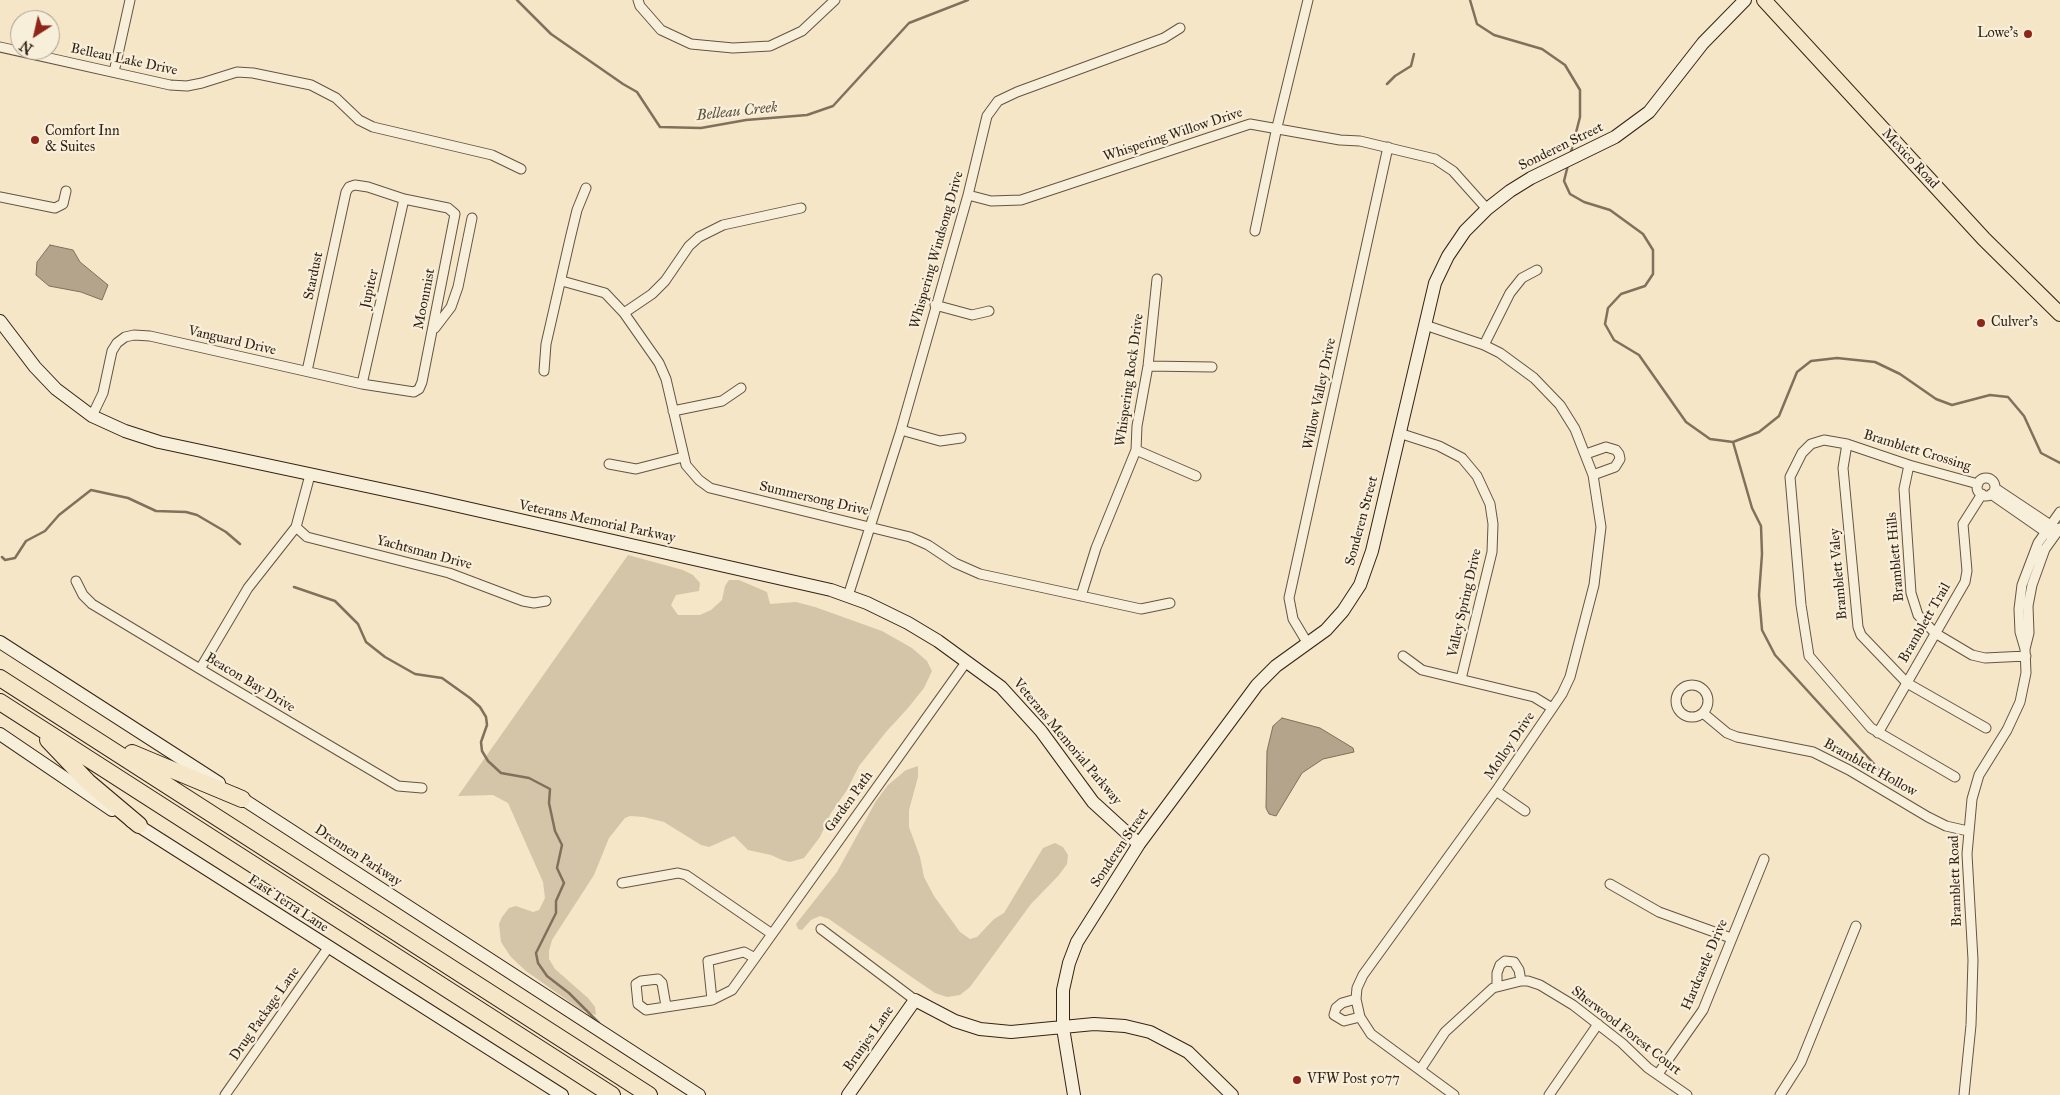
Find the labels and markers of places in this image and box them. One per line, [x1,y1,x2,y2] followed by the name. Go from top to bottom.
[1977,26,2018,42] place label: Lowe's
[2022,28,2034,40] marker: Lowe's
[45,124,120,156] place label: Comfort Inn & Suites
[29,134,41,146] marker: Comfort Inn & Suites
[1991,315,2038,331] place label: Culver's
[1975,317,1987,329] marker: Culver's
[1307,1072,1400,1088] place label: VFW Post 5077
[1291,1074,1303,1086] marker: VFW Post 5077

